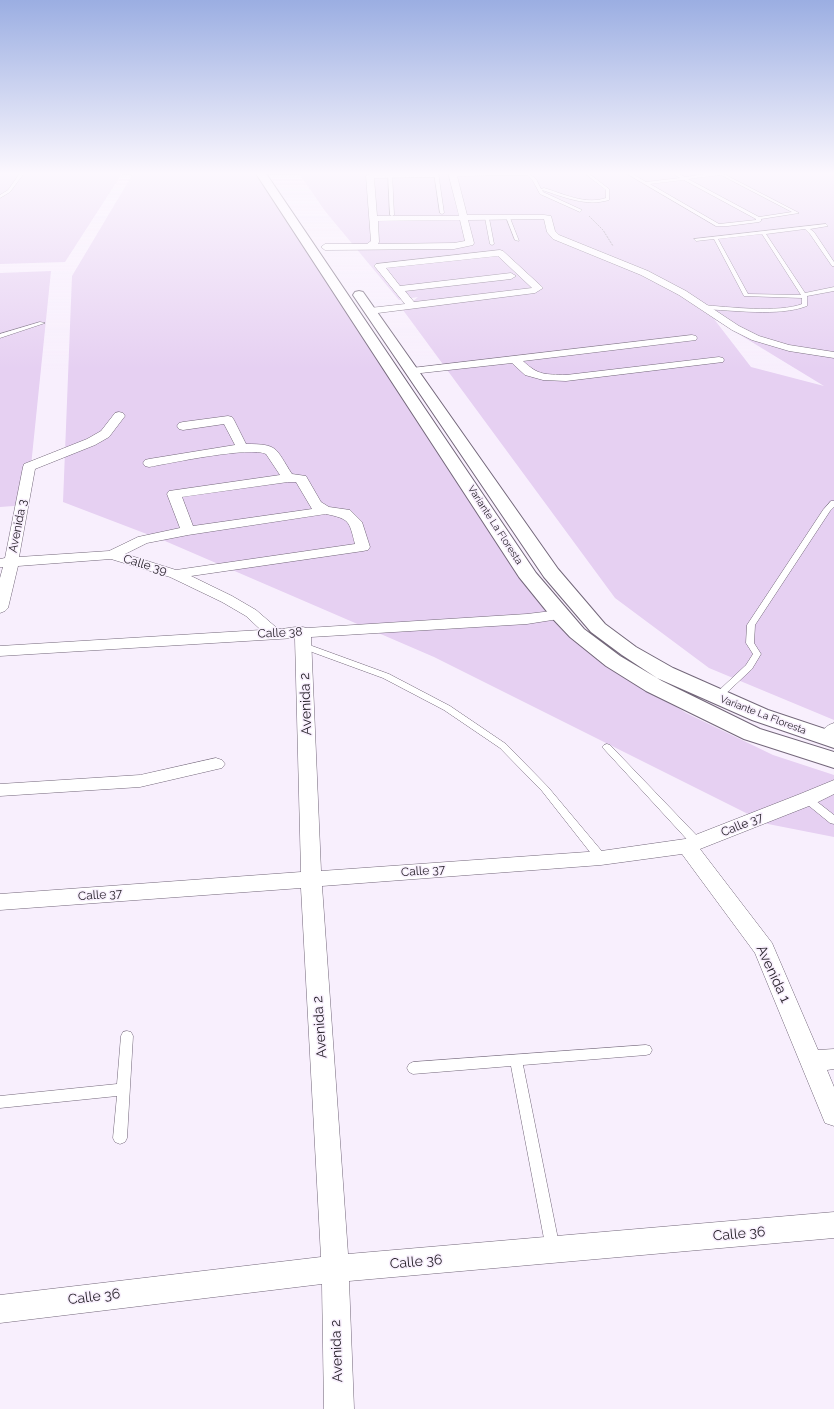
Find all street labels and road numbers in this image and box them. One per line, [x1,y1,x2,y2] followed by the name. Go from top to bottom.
[465,483,525,567] street label: Variante La Floresta
[6,498,30,554] street label: Avenida 3
[121,552,169,578] street label: Calle 39
[257,625,303,641] street label: Calle 38
[297,672,315,736] street label: Avenida 2
[718,693,808,737] street label: Variante La Floresta
[719,810,765,840] street label: Calle 37
[400,862,446,880] street label: Calle 37
[77,886,123,904] street label: Calle 37
[752,943,794,1005] street label: Avenida 1
[309,995,331,1059] street label: Avenida 2
[712,1223,766,1245] street label: Calle 36
[389,1251,443,1273] street label: Calle 36
[67,1285,121,1309] street label: Calle 36
[328,1319,346,1383] street label: Avenida 2

